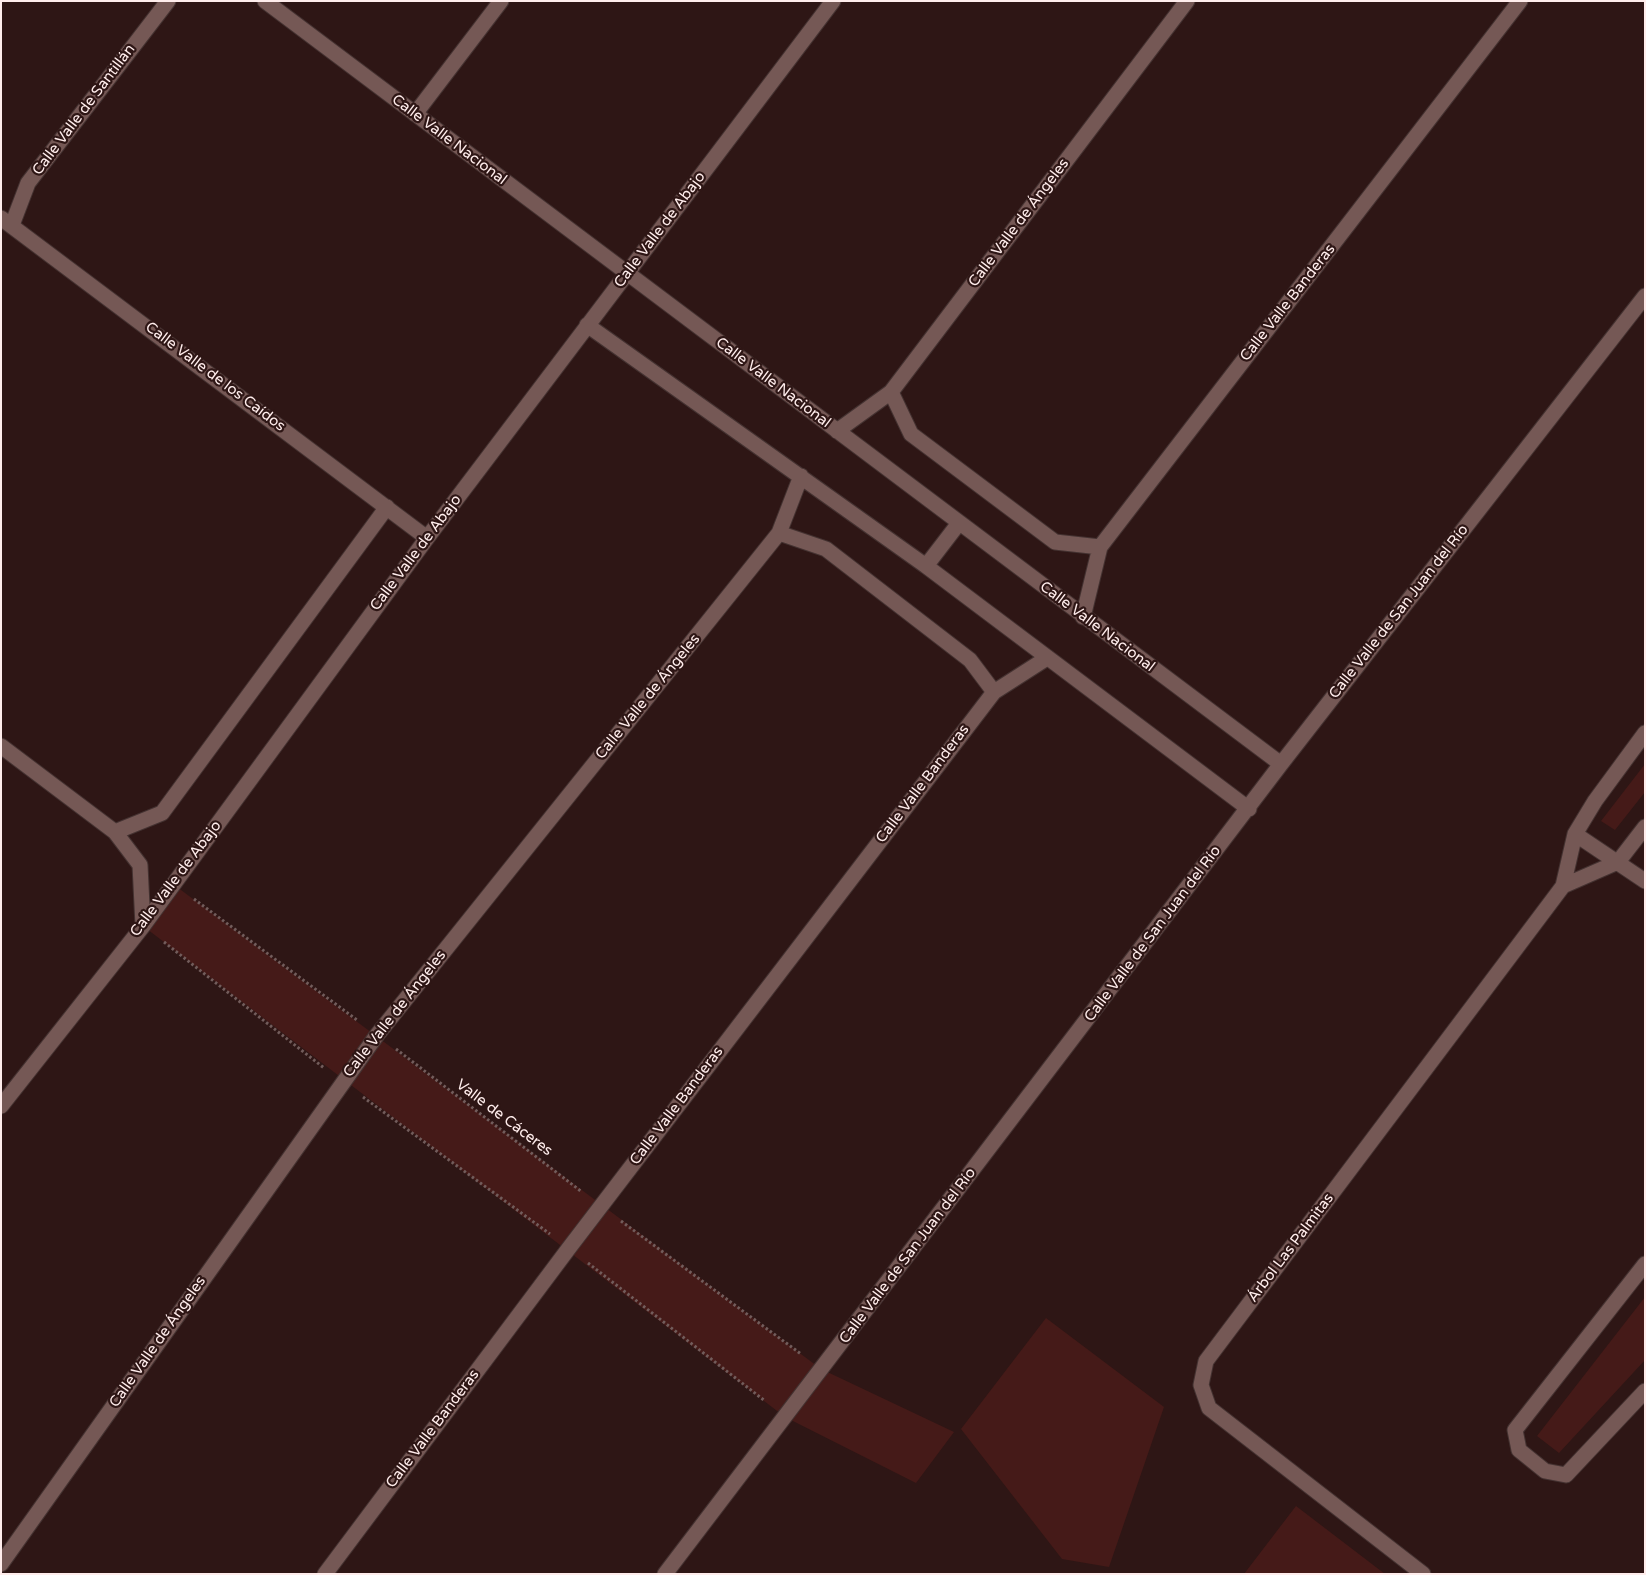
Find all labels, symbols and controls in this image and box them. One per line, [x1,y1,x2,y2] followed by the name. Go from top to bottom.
[29,41,139,179] street label: Calle Valle de Santillán
[388,91,510,189] street label: Calle Valle Nacional
[965,155,1073,291] street label: Calle Valle de Ángeles
[611,169,709,291] street label: Calle Valle de Abajo
[1237,241,1339,365] street label: Calle Valle Banderas
[141,318,289,436] street label: Calle Valle de los Caídos
[712,334,834,432] street label: Calle Valle Nacional
[367,492,465,614] street label: Calle Valle de Abajo
[1325,521,1473,703] street label: Calle Valle de San Juan del Río
[1036,578,1158,676] street label: Calle Valle Nacional
[592,631,704,763] street label: Calle Valle de Ángeles
[873,721,973,847] street label: Calle Valle Banderas
[127,818,225,940] street label: Calle Valle de Abajo
[1081,842,1225,1026] street label: Calle Valle de San Juan del Río
[340,947,450,1081] street label: Calle Valle de Ángeles
[627,1043,727,1169] street label: Calle Valle Banderas
[452,1076,556,1160] street label: Valle de Cáceres
[836,1164,980,1348] street label: Calle Valle de San Juan del Río
[1244,1190,1338,1306] street label: Árbol Las Palmitas
[106,1273,210,1411] street label: Calle Valle de Ángeles
[383,1366,483,1492] street label: Calle Valle Banderas

